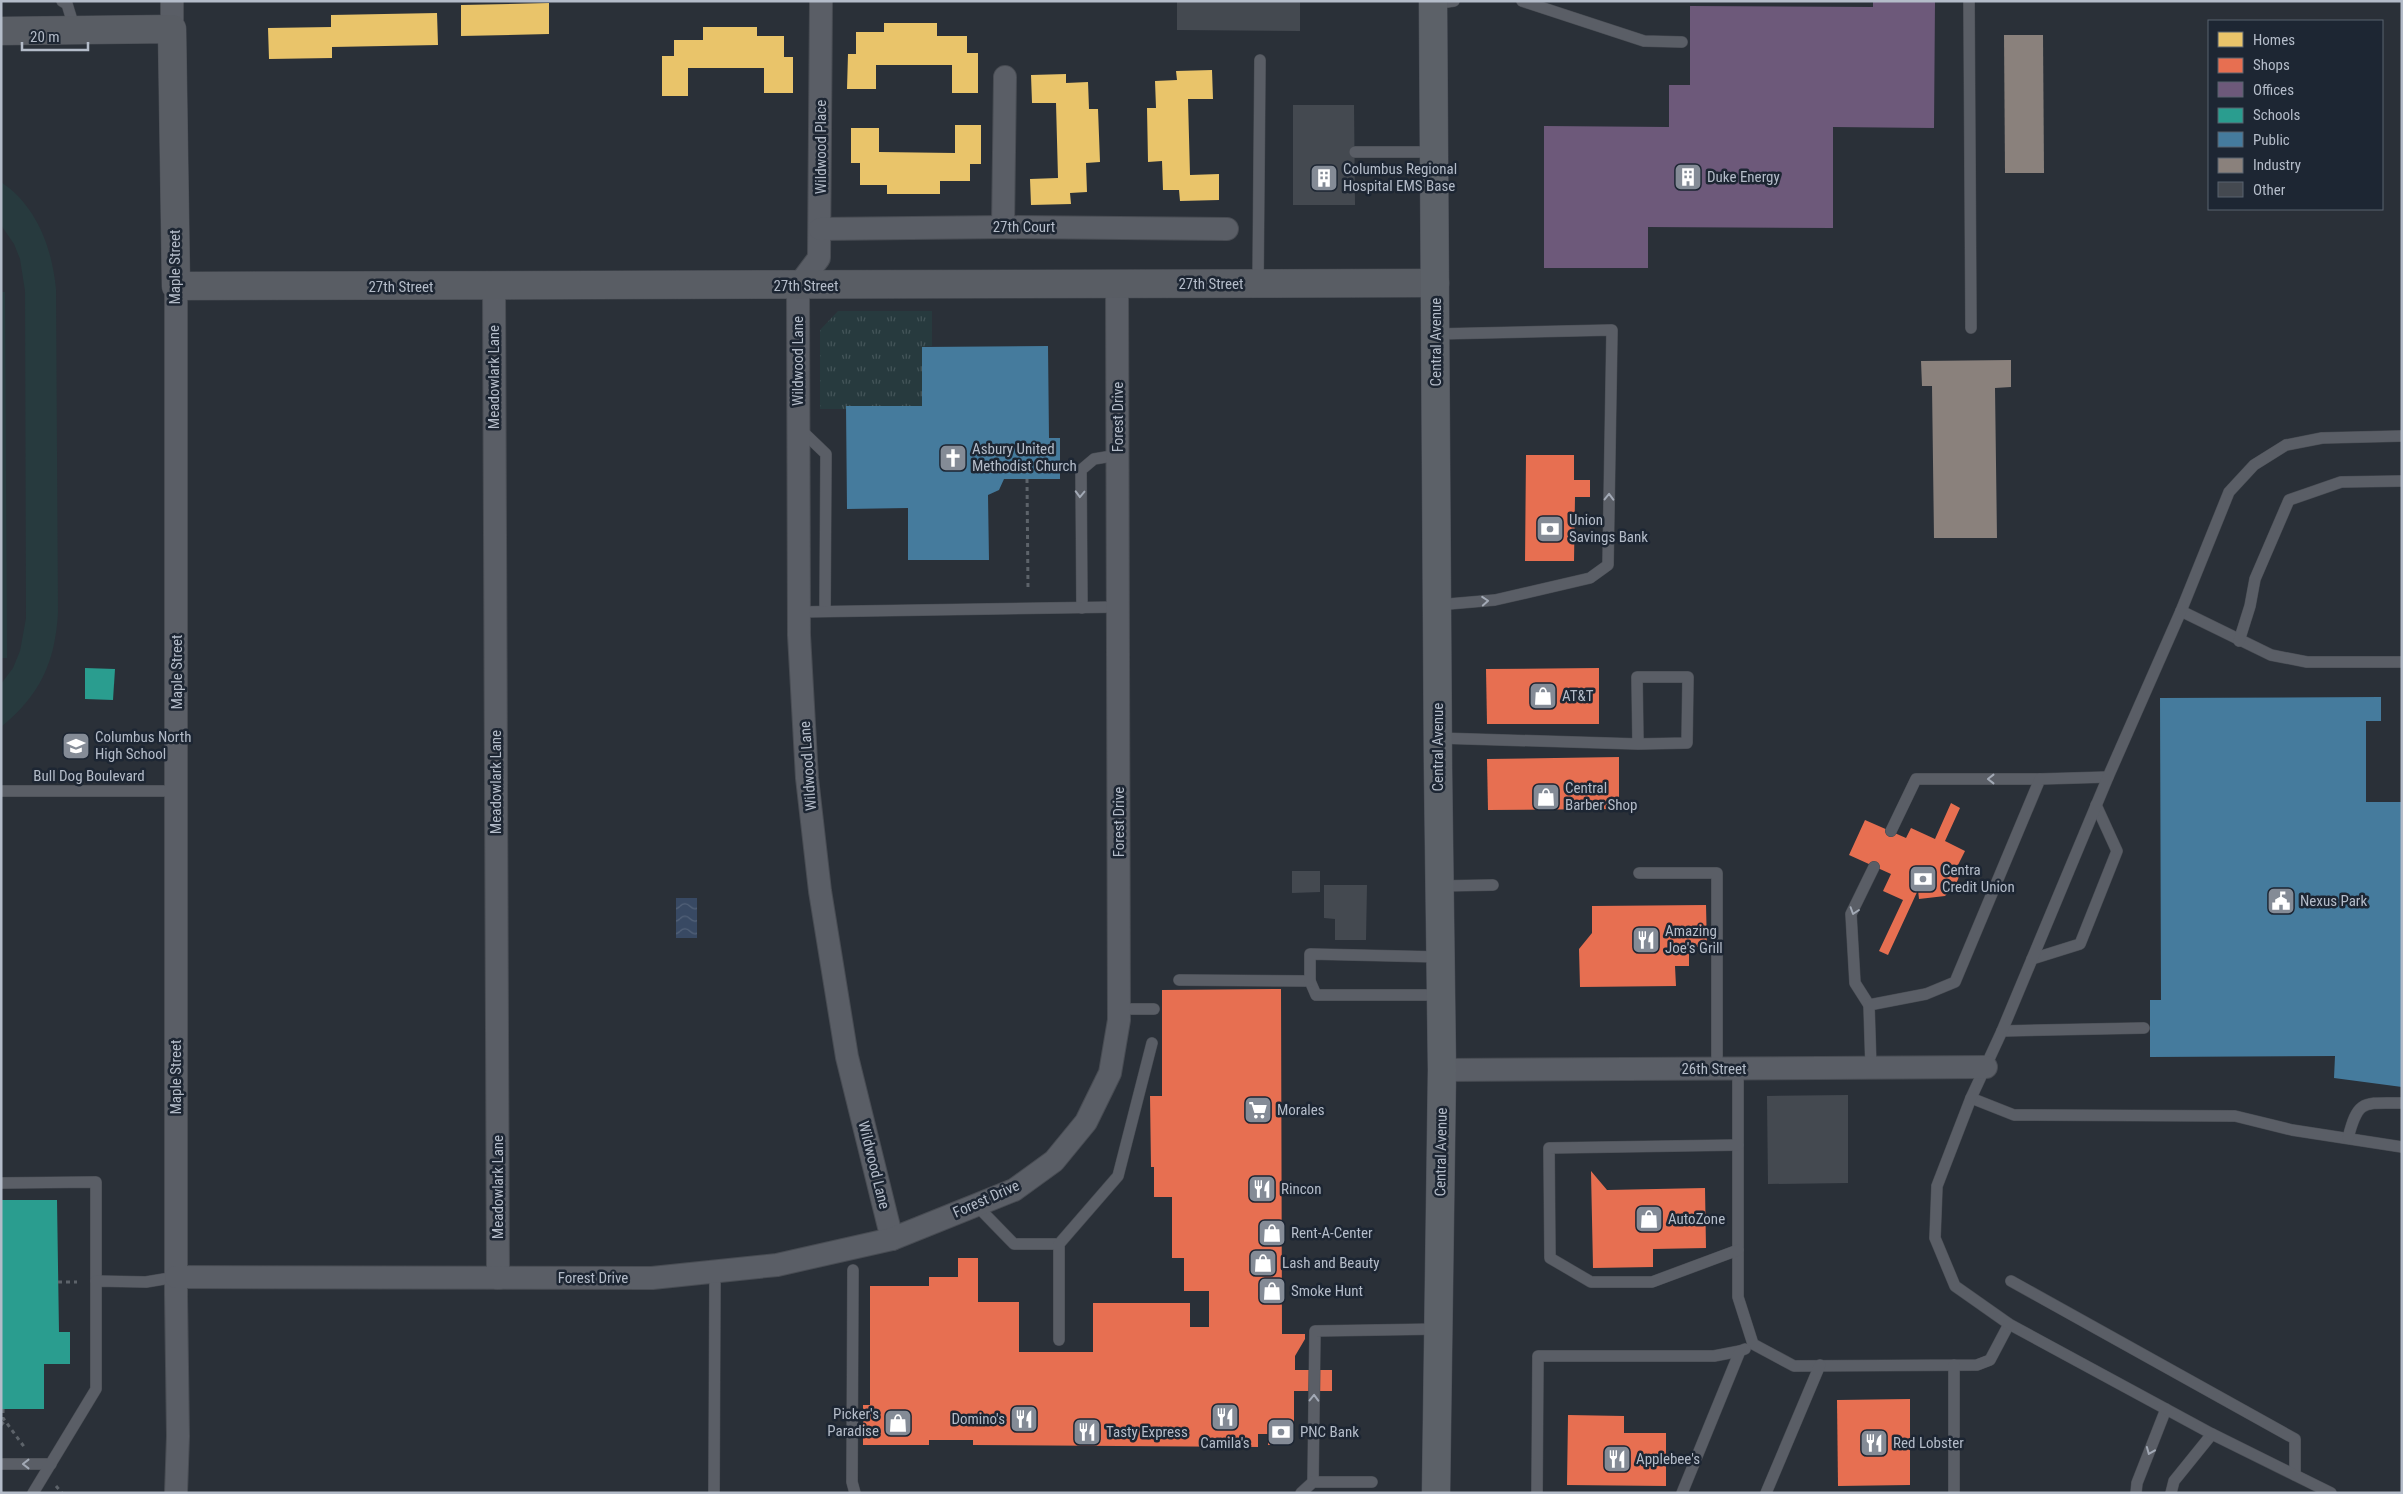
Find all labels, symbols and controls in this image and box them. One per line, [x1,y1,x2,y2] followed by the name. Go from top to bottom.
[22,20,89,52] scale bar
[2208,20,2383,210] legend
[30,28,60,46] text: 20 m
[2253,31,2295,49] text: Homes
[2253,56,2290,74] text: Shops
[2253,81,2294,99] text: Offices
[812,100,830,194] street label: Wildwood Place
[2253,106,2300,124] text: Schools
[2253,131,2290,149] text: Public
[2253,156,2301,174] text: Industry
[1343,160,1457,195] place label: Columbus Regional Hospital EMS Base
[1673,162,1703,192] building icon: Duke Energy
[1309,163,1339,193] building icon: Columbus Regional Hospital EMS Base
[1707,168,1780,186] place label: Duke Energy
[2253,181,2286,199] text: Other
[993,218,1055,236] street label: 27th Court
[166,230,184,304] street label: Maple Street
[1178,275,1244,293] street label: 27th Street
[773,277,839,295] street label: 27th Street
[368,278,434,296] street label: 27th Street
[1427,298,1445,386] street label: Central Avenue
[789,316,807,406] street label: Wildwood Lane
[485,325,503,429] street label: Meadowlark Lane
[1109,382,1127,452] street label: Forest Drive
[972,440,1077,475] place label: Asbury United Methodist Church
[938,443,968,473] church icon: Asbury United Methodist Church
[1075,491,1085,499] one-way arrow
[1604,492,1614,500] one-way arrow
[1569,511,1648,546] place label: Union Savings Bank
[1535,514,1565,544] bank icon: Union Savings Bank
[1482,596,1490,607] one-way arrow
[168,635,186,709] street label: Maple Street
[1528,681,1558,711] shop icon: AT&T
[1562,687,1594,705] place label: AT&T
[1429,703,1447,791] street label: Central Avenue
[796,720,820,812] street label: Wildwood Lane
[95,728,191,763] place label: Columbus North High School
[487,730,505,834] street label: Meadowlark Lane
[61,731,91,761] school or university icon: Columbus North High School
[33,767,145,785] street label: Bull Dog Boulevard
[1987,774,1995,784] one-way arrow
[1565,779,1637,814] place label: Central Barber Shop
[1531,782,1561,812] shop icon: Central Barber Shop
[1110,787,1128,857] street label: Forest Drive
[1942,861,2015,896] place label: Centra Credit Union
[1908,864,1938,894] bank icon: Centra Credit Union
[2266,886,2296,916] public building icon: Nexus Park
[2300,892,2367,910] place label: Nexus Park
[1850,906,1860,915] one-way arrow
[1665,922,1723,957] place label: Amazing Joe's Grill
[1631,925,1661,955] restaurant icon: Amazing Joe's Grill
[167,1040,185,1114] street label: Maple Street
[1681,1060,1747,1078] street label: 26th Street
[1243,1095,1273,1125] supermarket icon: Morales
[1277,1101,1325,1119] place label: Morales
[1431,1107,1451,1197] street label: Central Avenue
[854,1119,894,1211] street label: Wildwood Lane
[489,1135,507,1239] street label: Meadowlark Lane
[1247,1174,1277,1204] restaurant icon: Rincon
[950,1176,1022,1222] street label: Forest Drive
[1281,1180,1321,1198] place label: Rincon
[1634,1204,1664,1234] shop icon: AutoZone
[1668,1210,1725,1228] place label: AutoZone
[1257,1218,1287,1248] shop icon: Rent-A-Center
[1291,1224,1373,1242] place label: Rent-A-Center
[1248,1248,1278,1278] shop icon: Lash and Beauty
[1282,1254,1380,1272] place label: Lash and Beauty
[558,1269,628,1287] street label: Forest Drive
[1257,1276,1287,1306] shop icon: Smoke Hunt
[1291,1282,1363,1300] place label: Smoke Hunt
[1309,1394,1319,1402] one-way arrow
[1210,1402,1240,1432] restaurant icon: Camila's
[1009,1404,1039,1434] restaurant icon: Domino's
[827,1405,879,1440] place label: Picker's Paradise
[883,1408,913,1438] shop icon: Picker's Paradise
[951,1410,1005,1428] place label: Domino's
[1072,1417,1102,1447] restaurant icon: Tasty Express
[1266,1417,1296,1447] bank icon: PNC Bank
[1106,1423,1188,1441] place label: Tasty Express
[1300,1423,1359,1441] place label: PNC Bank
[1859,1428,1889,1458] restaurant icon: Red Lobster
[1200,1434,1250,1452] place label: Camila's
[1893,1434,1964,1452] place label: Red Lobster
[1602,1444,1632,1474] restaurant icon: Applebee's
[2145,1446,2156,1455] one-way arrow
[1636,1450,1700,1468] place label: Applebee's
[22,1459,30,1469] one-way arrow

